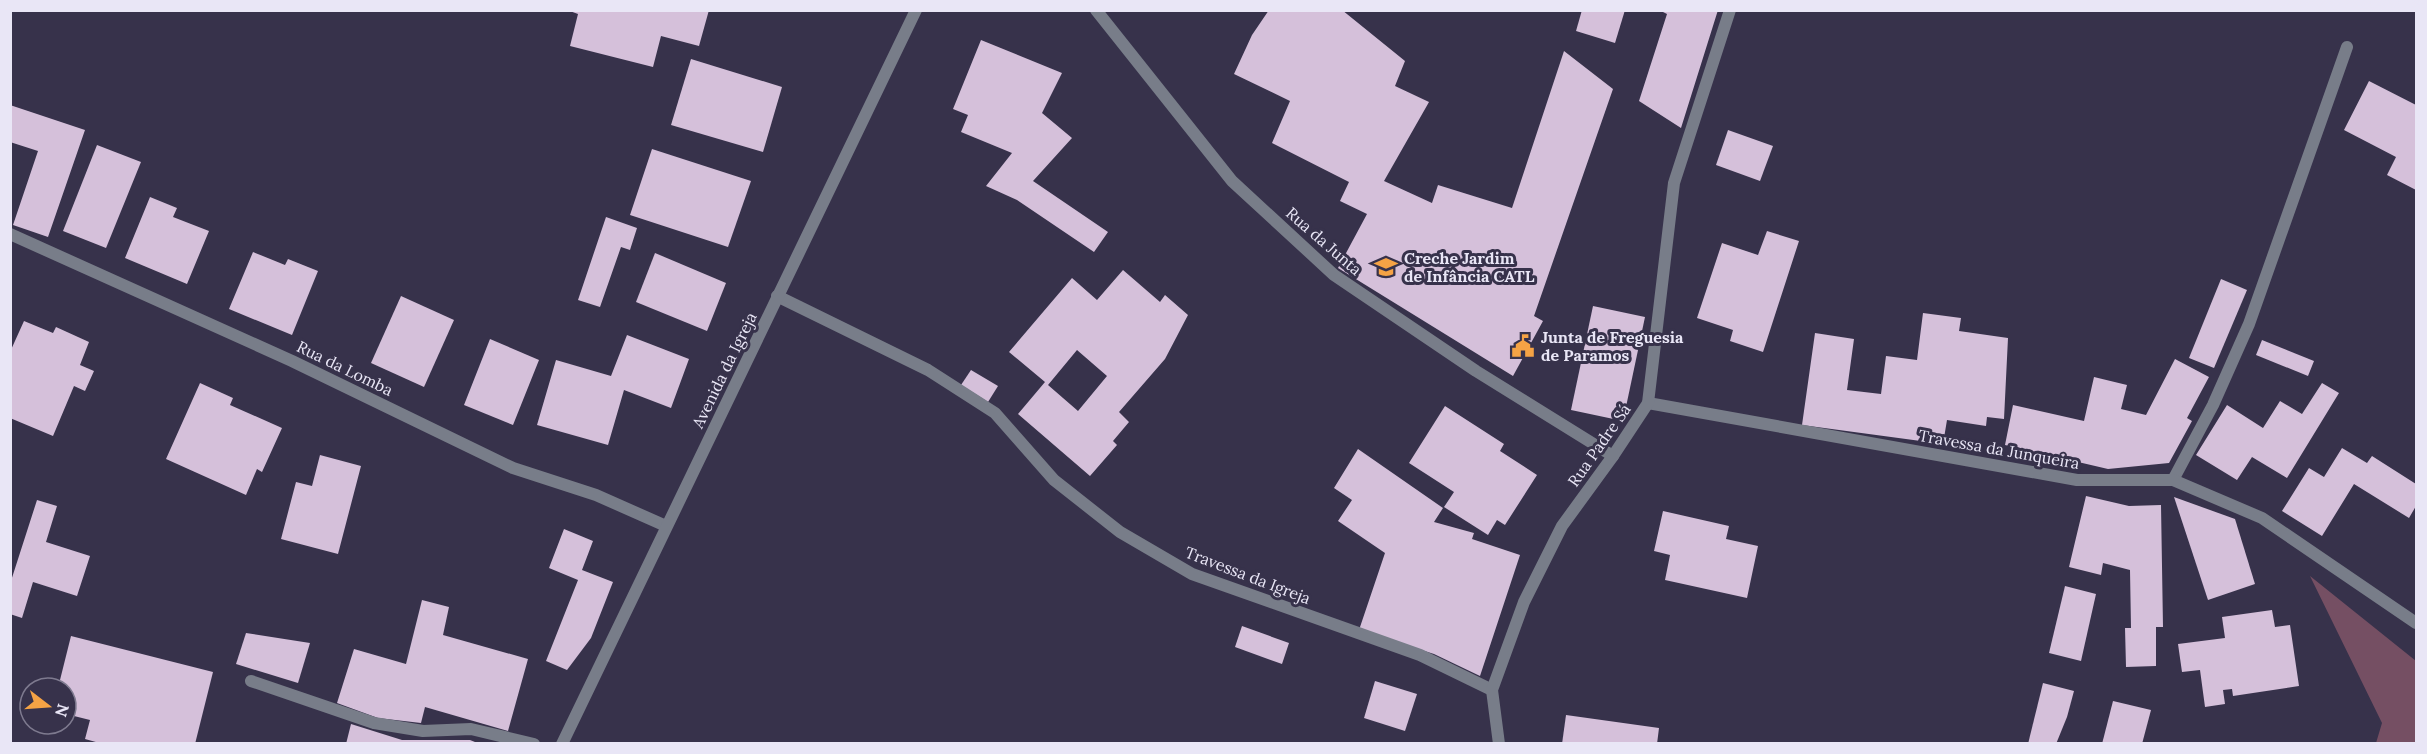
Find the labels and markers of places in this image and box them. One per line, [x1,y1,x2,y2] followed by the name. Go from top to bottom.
[1404,248,1535,286] place label: Creche Jardim de Infância CATL
[1373,254,1399,280] school or university icon: Creche Jardim de Infância CATL
[1541,327,1684,365] place label: Junta de Freguesia de Paramos
[1510,333,1536,359] public building icon: Junta de Freguesia de Paramos

